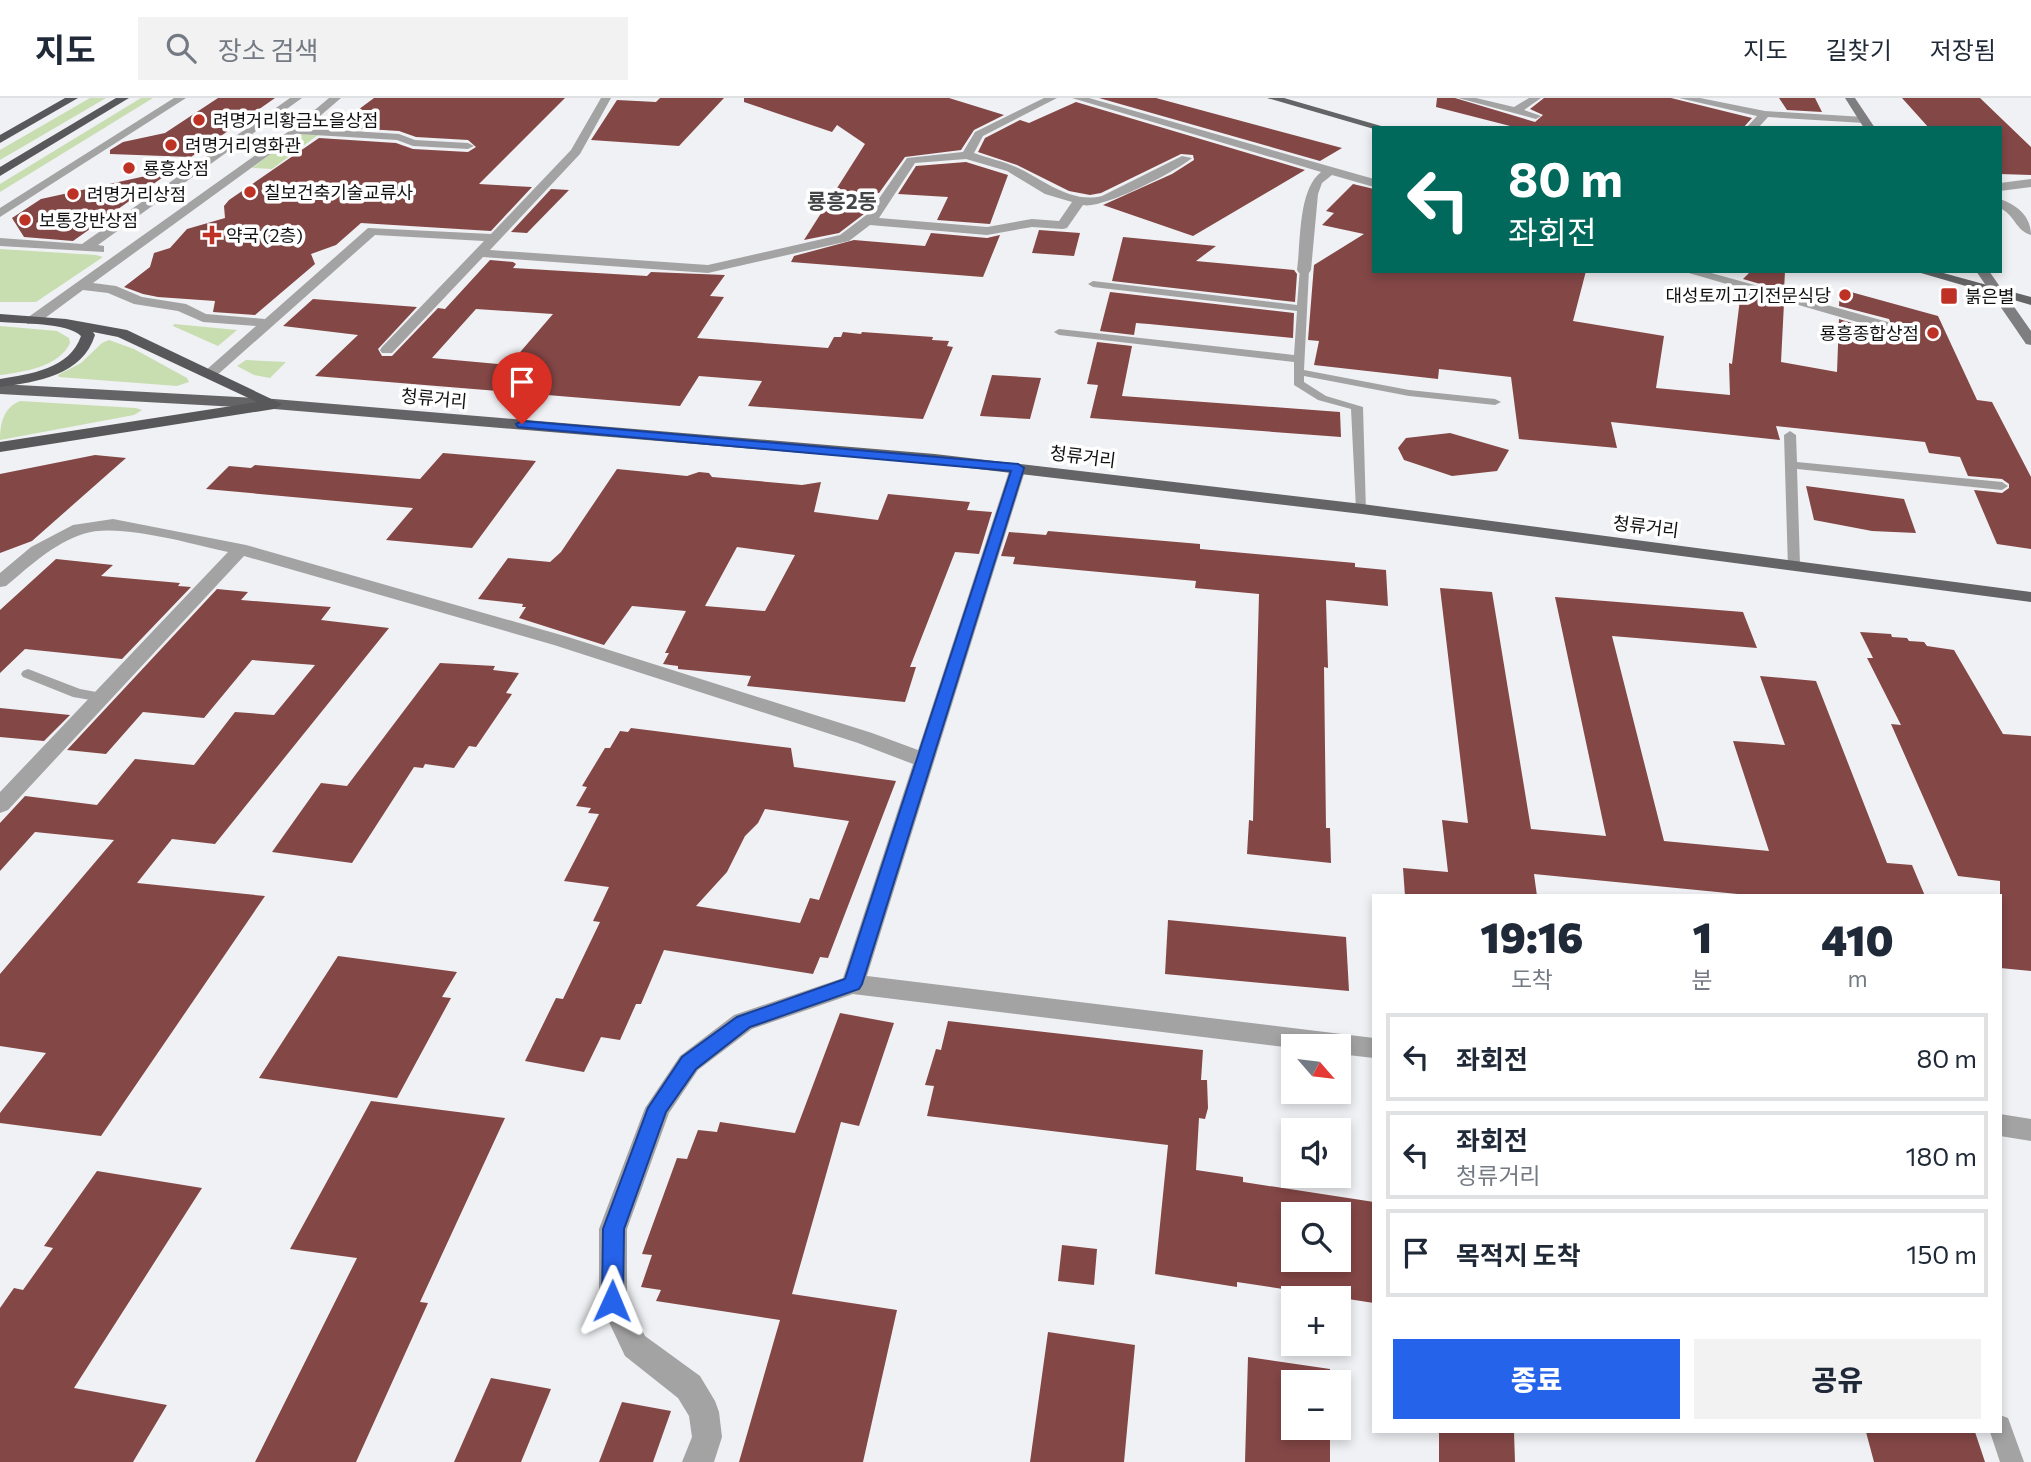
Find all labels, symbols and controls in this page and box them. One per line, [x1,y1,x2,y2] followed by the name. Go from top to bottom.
[138,17,628,80] search box
[35,28,96,69] text: 지도
[162,29,200,67] icon: search
[218,34,318,65] text: 장소 검색
[1743,35,1788,64] text: 지도
[1826,35,1892,64] text: 길찾기
[1930,35,1996,64] text: 저장됨
[213,109,379,131] place label: 려명거리황금노을상점
[191,112,207,128] marker: 려명거리황금노을상점
[185,134,301,156] place label: 려명거리영화관
[163,137,179,153] marker: 려명거리영화관
[1508,147,1623,207] text: 80 m
[1393,154,1484,245] icon: left
[143,157,209,179] place label: 룡흥상점
[121,160,137,176] marker: 룡흥상점
[264,181,413,203] place label: 칠보건축기술교류사
[87,183,186,205] place label: 려명거리상점
[242,184,258,200] marker: 칠보건축기술교류사
[65,186,81,202] marker: 려명거리상점
[807,188,877,213] district label: 룡흥2동
[39,209,138,231] place label: 보통강반상점
[1508,211,1596,251] text: 좌회전
[17,212,33,228] marker: 보통강반상점
[226,224,303,246] place label: 약국 (2층)
[204,227,220,243] marker: 약국 (2층)
[1665,284,1831,306] place label: 대성토끼고기전문식당
[1965,285,2015,307] place label: 붉은별
[1939,286,1959,306] marker: 붉은별
[1837,287,1853,303] marker: 대성토끼고기전문식당
[1820,322,1919,344] place label: 룡흥종합상점
[1925,325,1941,341] marker: 룡흥종합상점
[492,352,552,424] pin
[503,363,541,401] icon: arrive
[400,384,468,412] street label: 청류거리
[1049,441,1117,471] street label: 청류거리
[1612,511,1680,541] street label: 청류거리
[1480,910,1583,962] text: 19:16
[1693,910,1712,962] text: 1
[1821,913,1894,965] text: 410
[1847,964,1867,992] text: m
[1511,965,1553,993] text: 도착
[1692,965,1713,993] text: 분
[1281,1034,1351,1104] north arrow
[1281,1034,1351,1440] map controls
[1397,1038,1435,1076] icon: left
[1917,1042,1977,1073] text: 80 m
[1456,1043,1528,1074] text: 좌회전
[1281,1118,1351,1188] button: sound
[1456,1124,1528,1155] text: 좌회전
[1397,1136,1435,1174] icon: left
[1905,1140,1977,1171] text: 180 m
[1456,1161,1541,1189] text: 청류거리
[1281,1202,1351,1272] button: search
[1397,1234,1435,1272] icon: arrive
[1906,1238,1977,1269] text: 150 m
[1456,1239,1581,1270] text: 목적지 도착
[575,1264,649,1338] position arrow
[1281,1286,1351,1356] button: +
[1393,1339,1680,1419] button: 종료
[1694,1339,1981,1419] button: 공유
[1281,1370,1351,1440] button: −

